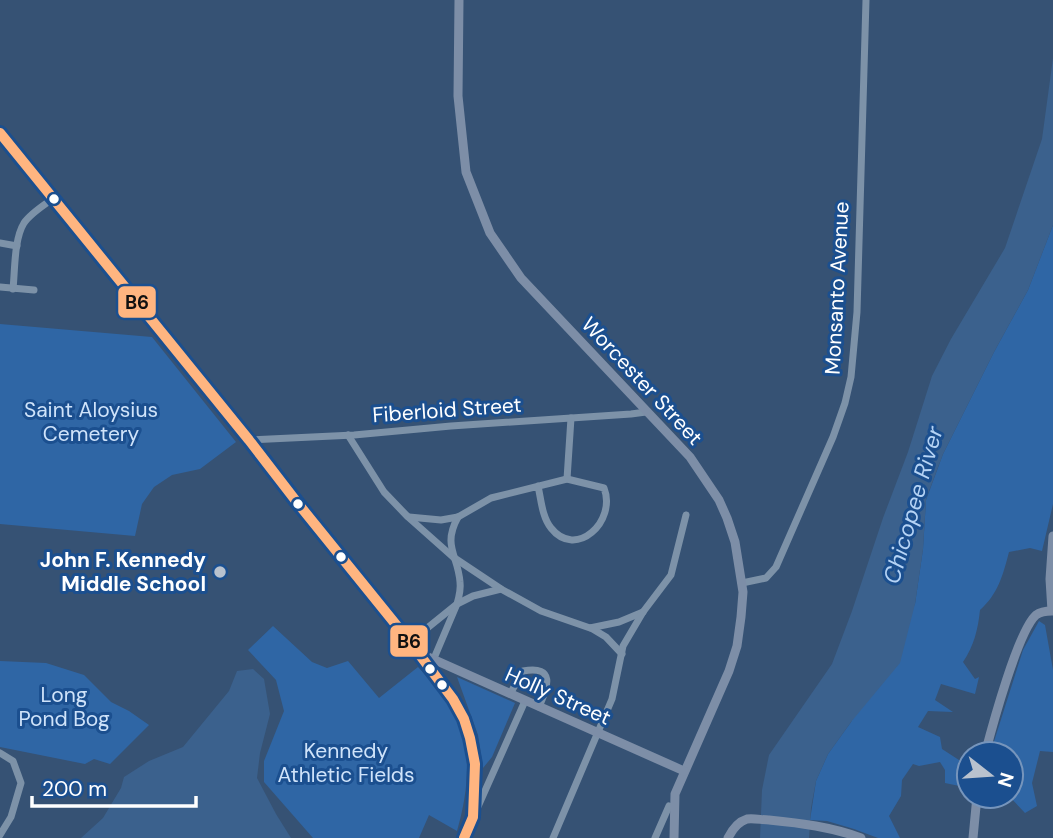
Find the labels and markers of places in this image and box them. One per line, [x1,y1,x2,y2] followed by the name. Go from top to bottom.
[47,192,61,206] unlabelled marker
[291,497,305,511] unlabelled marker
[40,546,206,598] place label: John F. Kennedy Middle School
[334,550,348,564] unlabelled marker
[212,564,228,580] marker: John F. Kennedy Middle School
[423,662,437,676] unlabelled marker
[435,678,449,692] unlabelled marker

